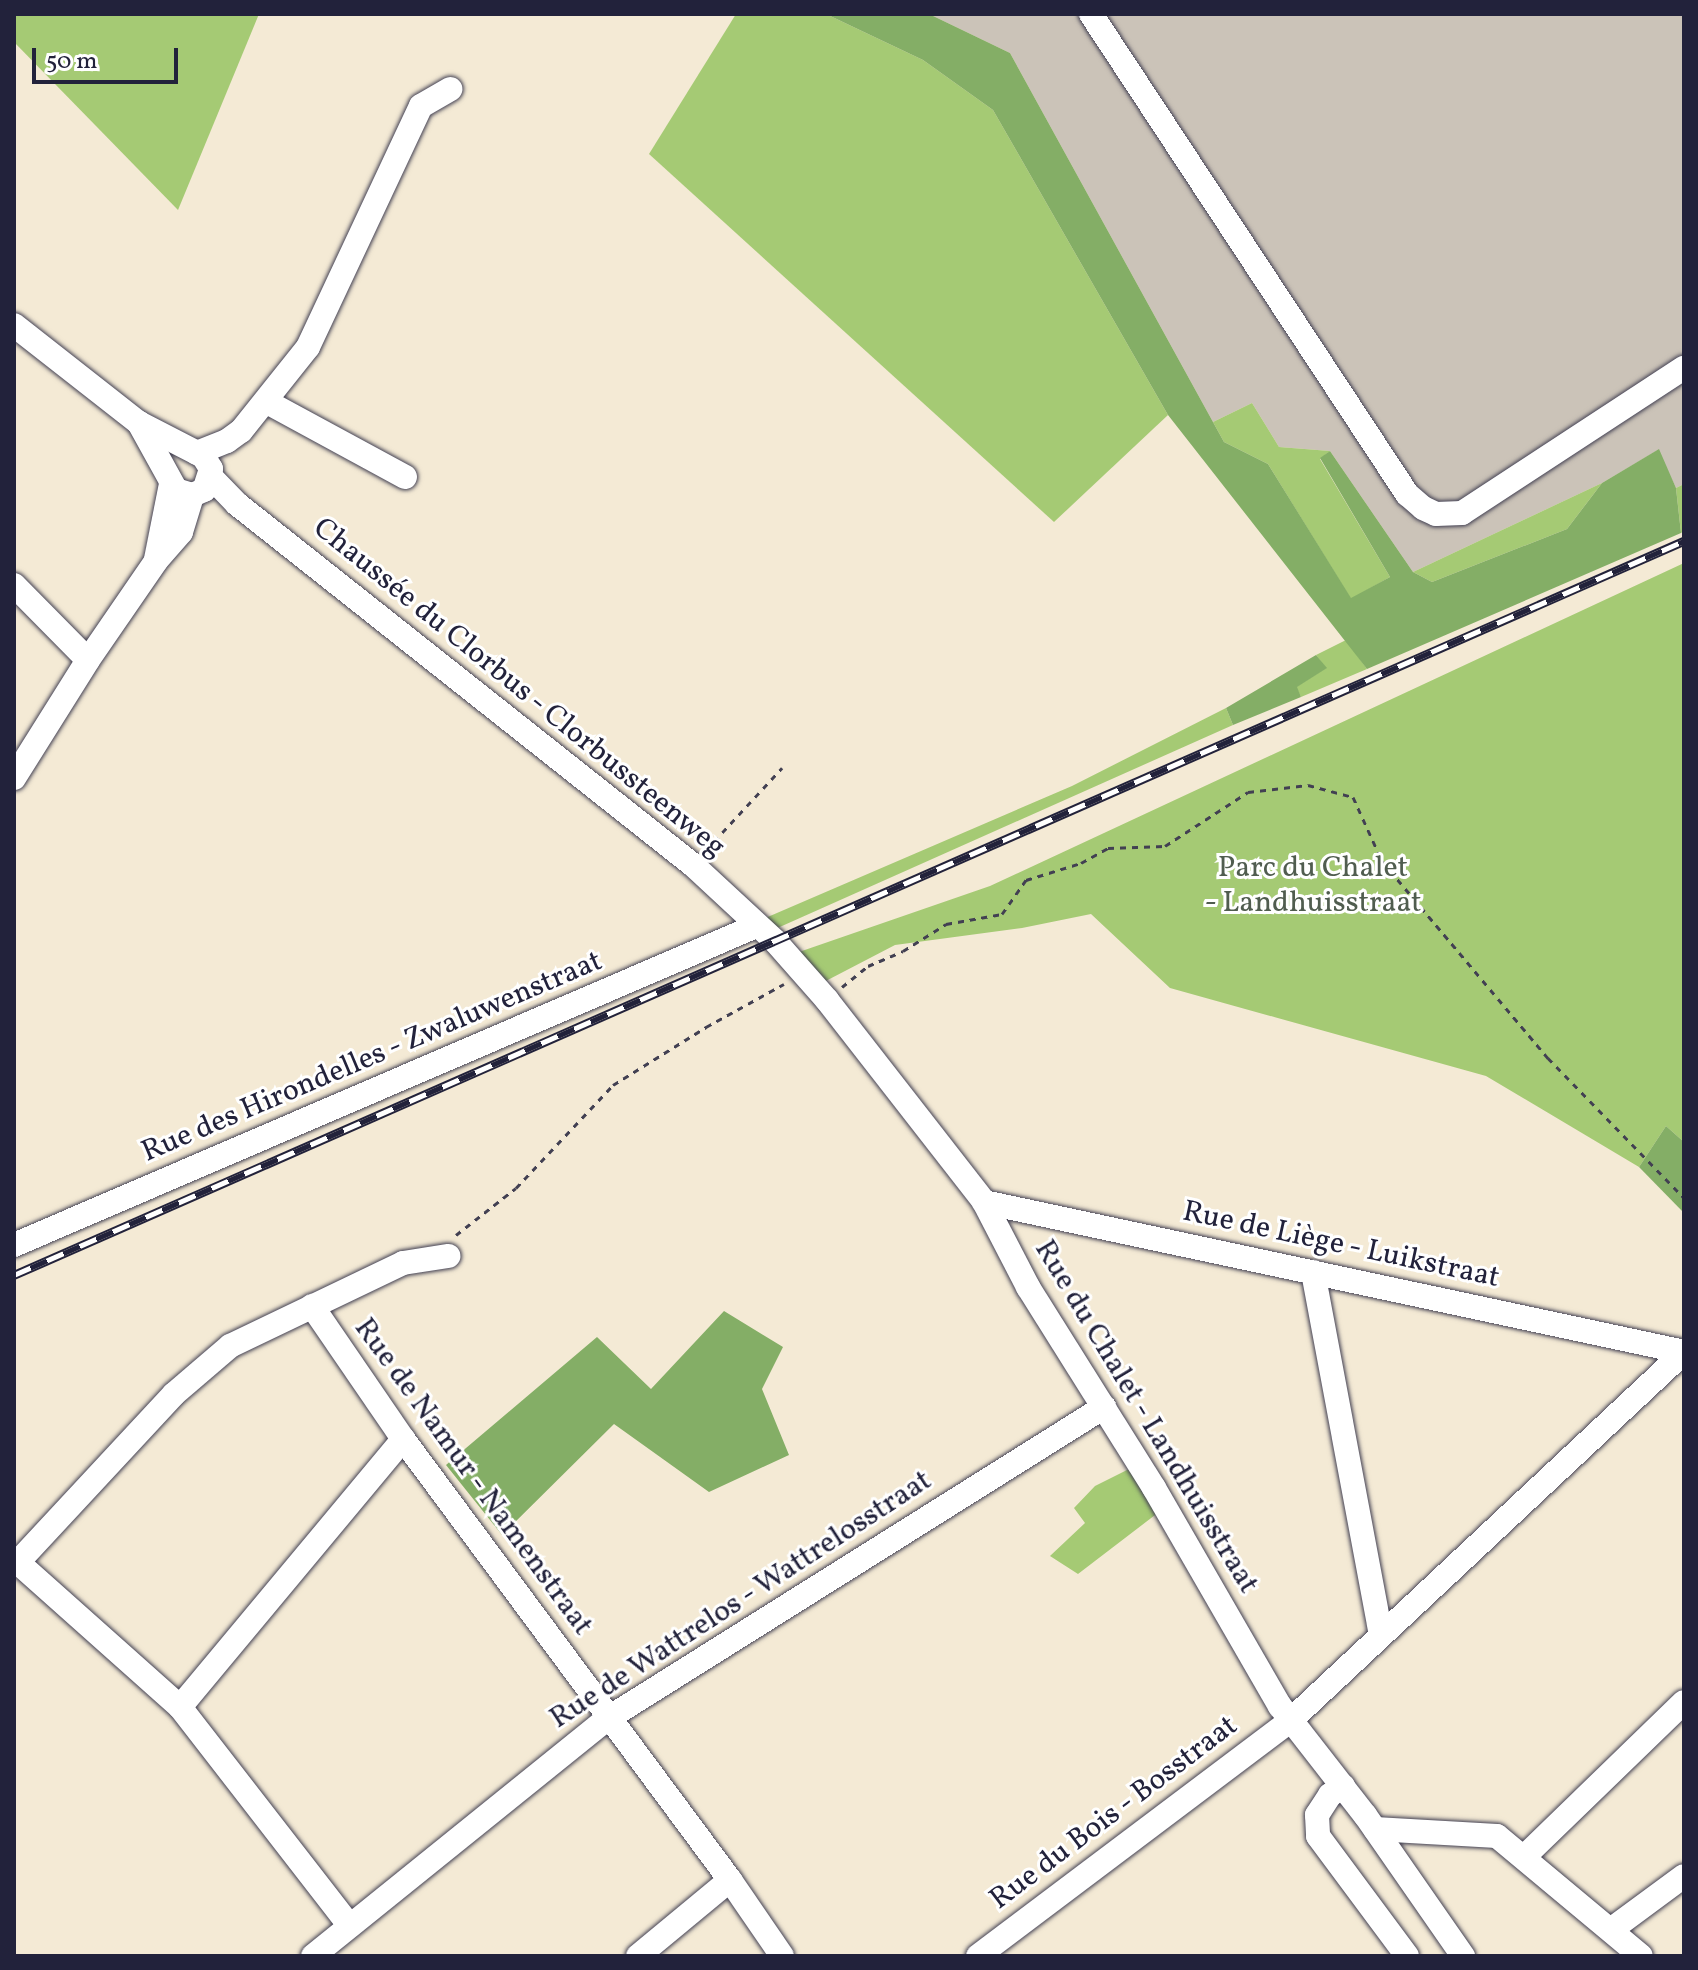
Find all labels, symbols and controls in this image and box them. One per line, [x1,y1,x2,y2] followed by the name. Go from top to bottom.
[36,32,182,82] scale bar
[46,45,98,79] text: 50 m
[305,510,733,866] street label: Chaussée du Clorbus - Clorbussteenweg
[1204,850,1422,920] park label: Parc du Chalet - Landhuisstraat
[136,943,608,1171] street label: Rue des Hirondelles - Zwaluwenstraat
[1179,1194,1503,1296] street label: Rue de Liège - Luikstraat
[1026,1233,1266,1601] street label: Rue du Chalet - Landhuisstraat
[345,1311,601,1643] street label: Rue de Namur - Namenstraat
[542,1462,940,1738] street label: Rue de Wattrelos - Wattrelosstraat
[983,1708,1245,1918] street label: Rue du Bois - Bosstraat

